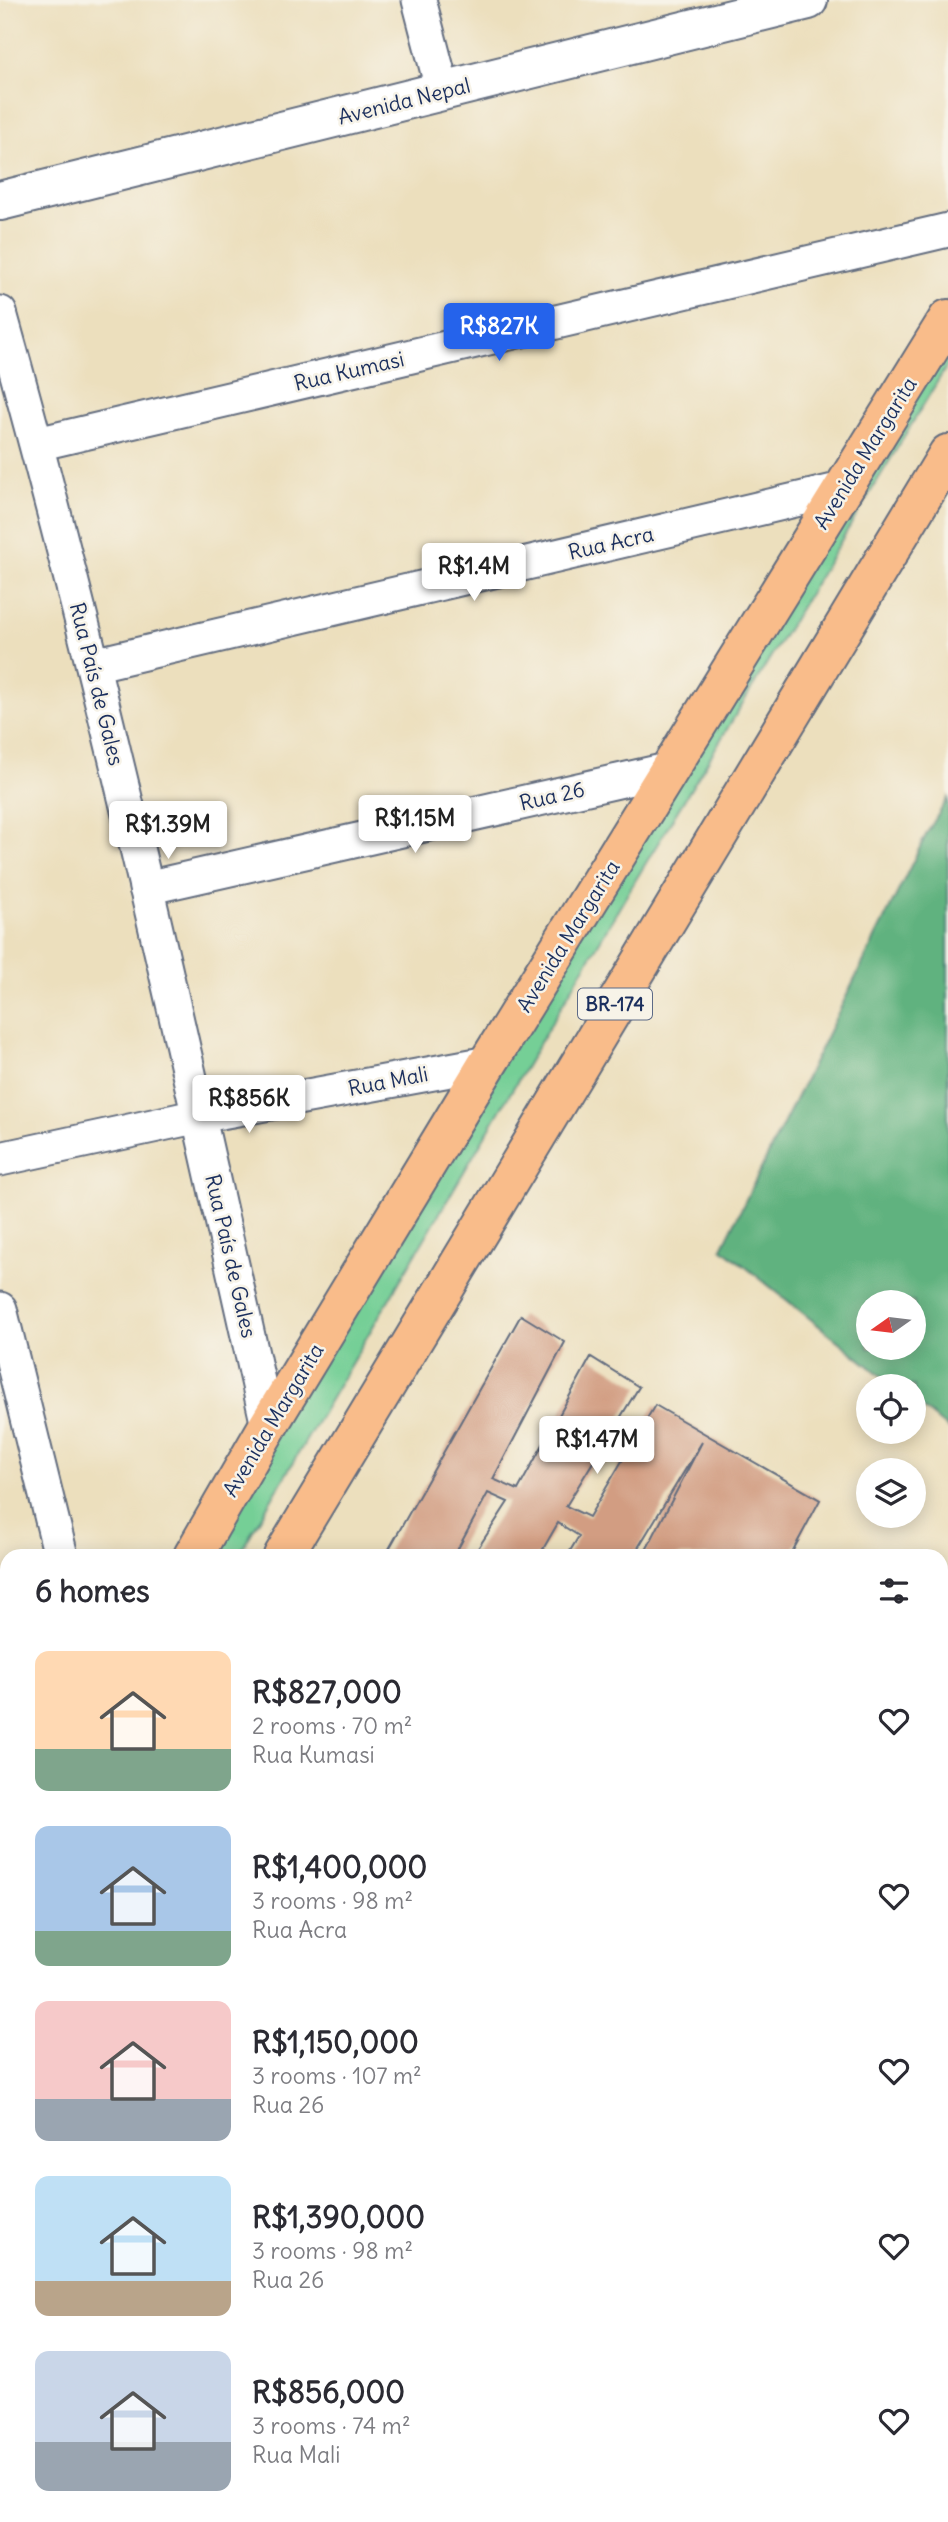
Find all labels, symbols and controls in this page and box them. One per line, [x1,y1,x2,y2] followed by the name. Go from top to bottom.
[335,72,473,130] street label: Avenida Nepal
[442,304,556,363] pin: R$827K
[460,311,538,340] text: R$827K
[291,345,407,397] street label: Rua Kumasi
[807,372,923,534] street label: Avenida Margarita
[566,520,656,566] street label: Rua Acra
[417,544,531,603] pin: R$1.4M
[438,551,510,580] text: R$1.4M
[64,600,130,768] street label: Rua País de Gales
[517,775,587,817] street label: Rua 26
[350,796,480,855] pin: R$1.15M
[103,802,233,861] pin: R$1.39M
[375,803,455,832] text: R$1.15M
[125,809,211,838] text: R$1.39M
[510,855,626,1017] street label: Avenida Margarita
[578,988,652,1020] road number: BR-174
[346,1060,430,1102] street label: Rua Mali
[192,1076,306,1135] pin: R$856K
[208,1083,290,1112] text: R$856K
[199,1172,263,1340] street label: Rua País de Gales
[856,1290,926,1360] north arrow
[856,1290,926,1528] map controls
[217,1338,329,1502] street label: Avenida Margarita
[856,1374,926,1444] button: locate
[532,1416,662,1476] pin: R$1.47M
[555,1424,639,1453] text: R$1.47M
[856,1458,926,1528] button: layers
[35,1572,150,1610] text: 6 homes
[875,1572,913,1610] icon: filters
[252,1673,402,1711] text: R$827,000
[91,1679,175,1763] icon: home
[875,1702,913,1740] icon: heart
[252,1711,412,1740] text: 2 rooms · 70 m²
[252,1740,375,1769] text: Rua Kumasi
[252,1848,427,1886] text: R$1,400,000
[91,1854,175,1938] icon: home
[875,1877,913,1915] icon: heart
[252,1886,413,1915] text: 3 rooms · 98 m²
[252,1915,347,1944] text: Rua Acra
[252,2023,419,2061] text: R$1,150,000
[91,2029,175,2113] icon: home
[875,2052,913,2090] icon: heart
[252,2061,422,2090] text: 3 rooms · 107 m²
[252,2090,324,2119] text: Rua 26
[252,2198,425,2236] text: R$1,390,000
[91,2204,175,2288] icon: home
[875,2227,913,2265] icon: heart
[252,2236,413,2265] text: 3 rooms · 98 m²
[252,2265,324,2294] text: Rua 26
[252,2373,405,2411] text: R$856,000
[91,2379,175,2463] icon: home
[875,2402,913,2440] icon: heart
[252,2411,411,2440] text: 3 rooms · 74 m²
[252,2440,340,2469] text: Rua Mali

